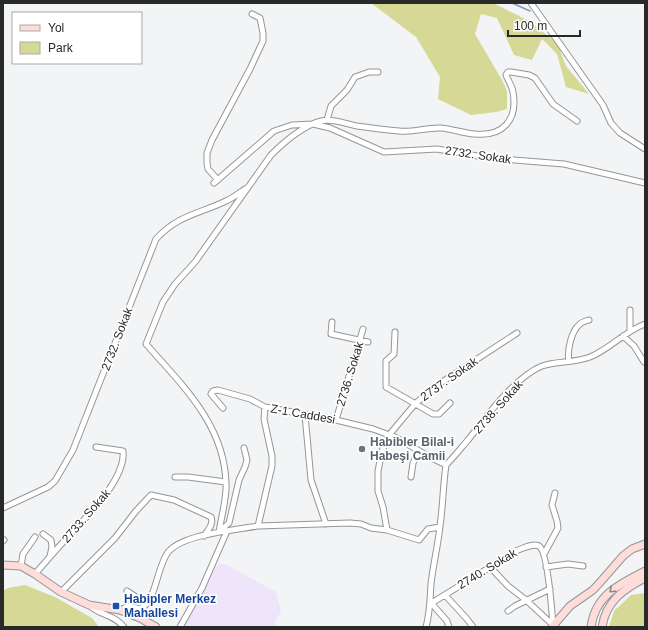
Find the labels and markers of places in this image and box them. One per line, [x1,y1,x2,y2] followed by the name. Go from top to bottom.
[370,435,454,463] place label: Habibler Bilal-i Habeşi Camii
[357,444,367,454] marker: Habibler Bilal-i Habeşi Camii
[124,592,216,620] place label: Habipler Merkez Mahallesi
[111,601,121,611] marker: Habipler Merkez Mahallesi

